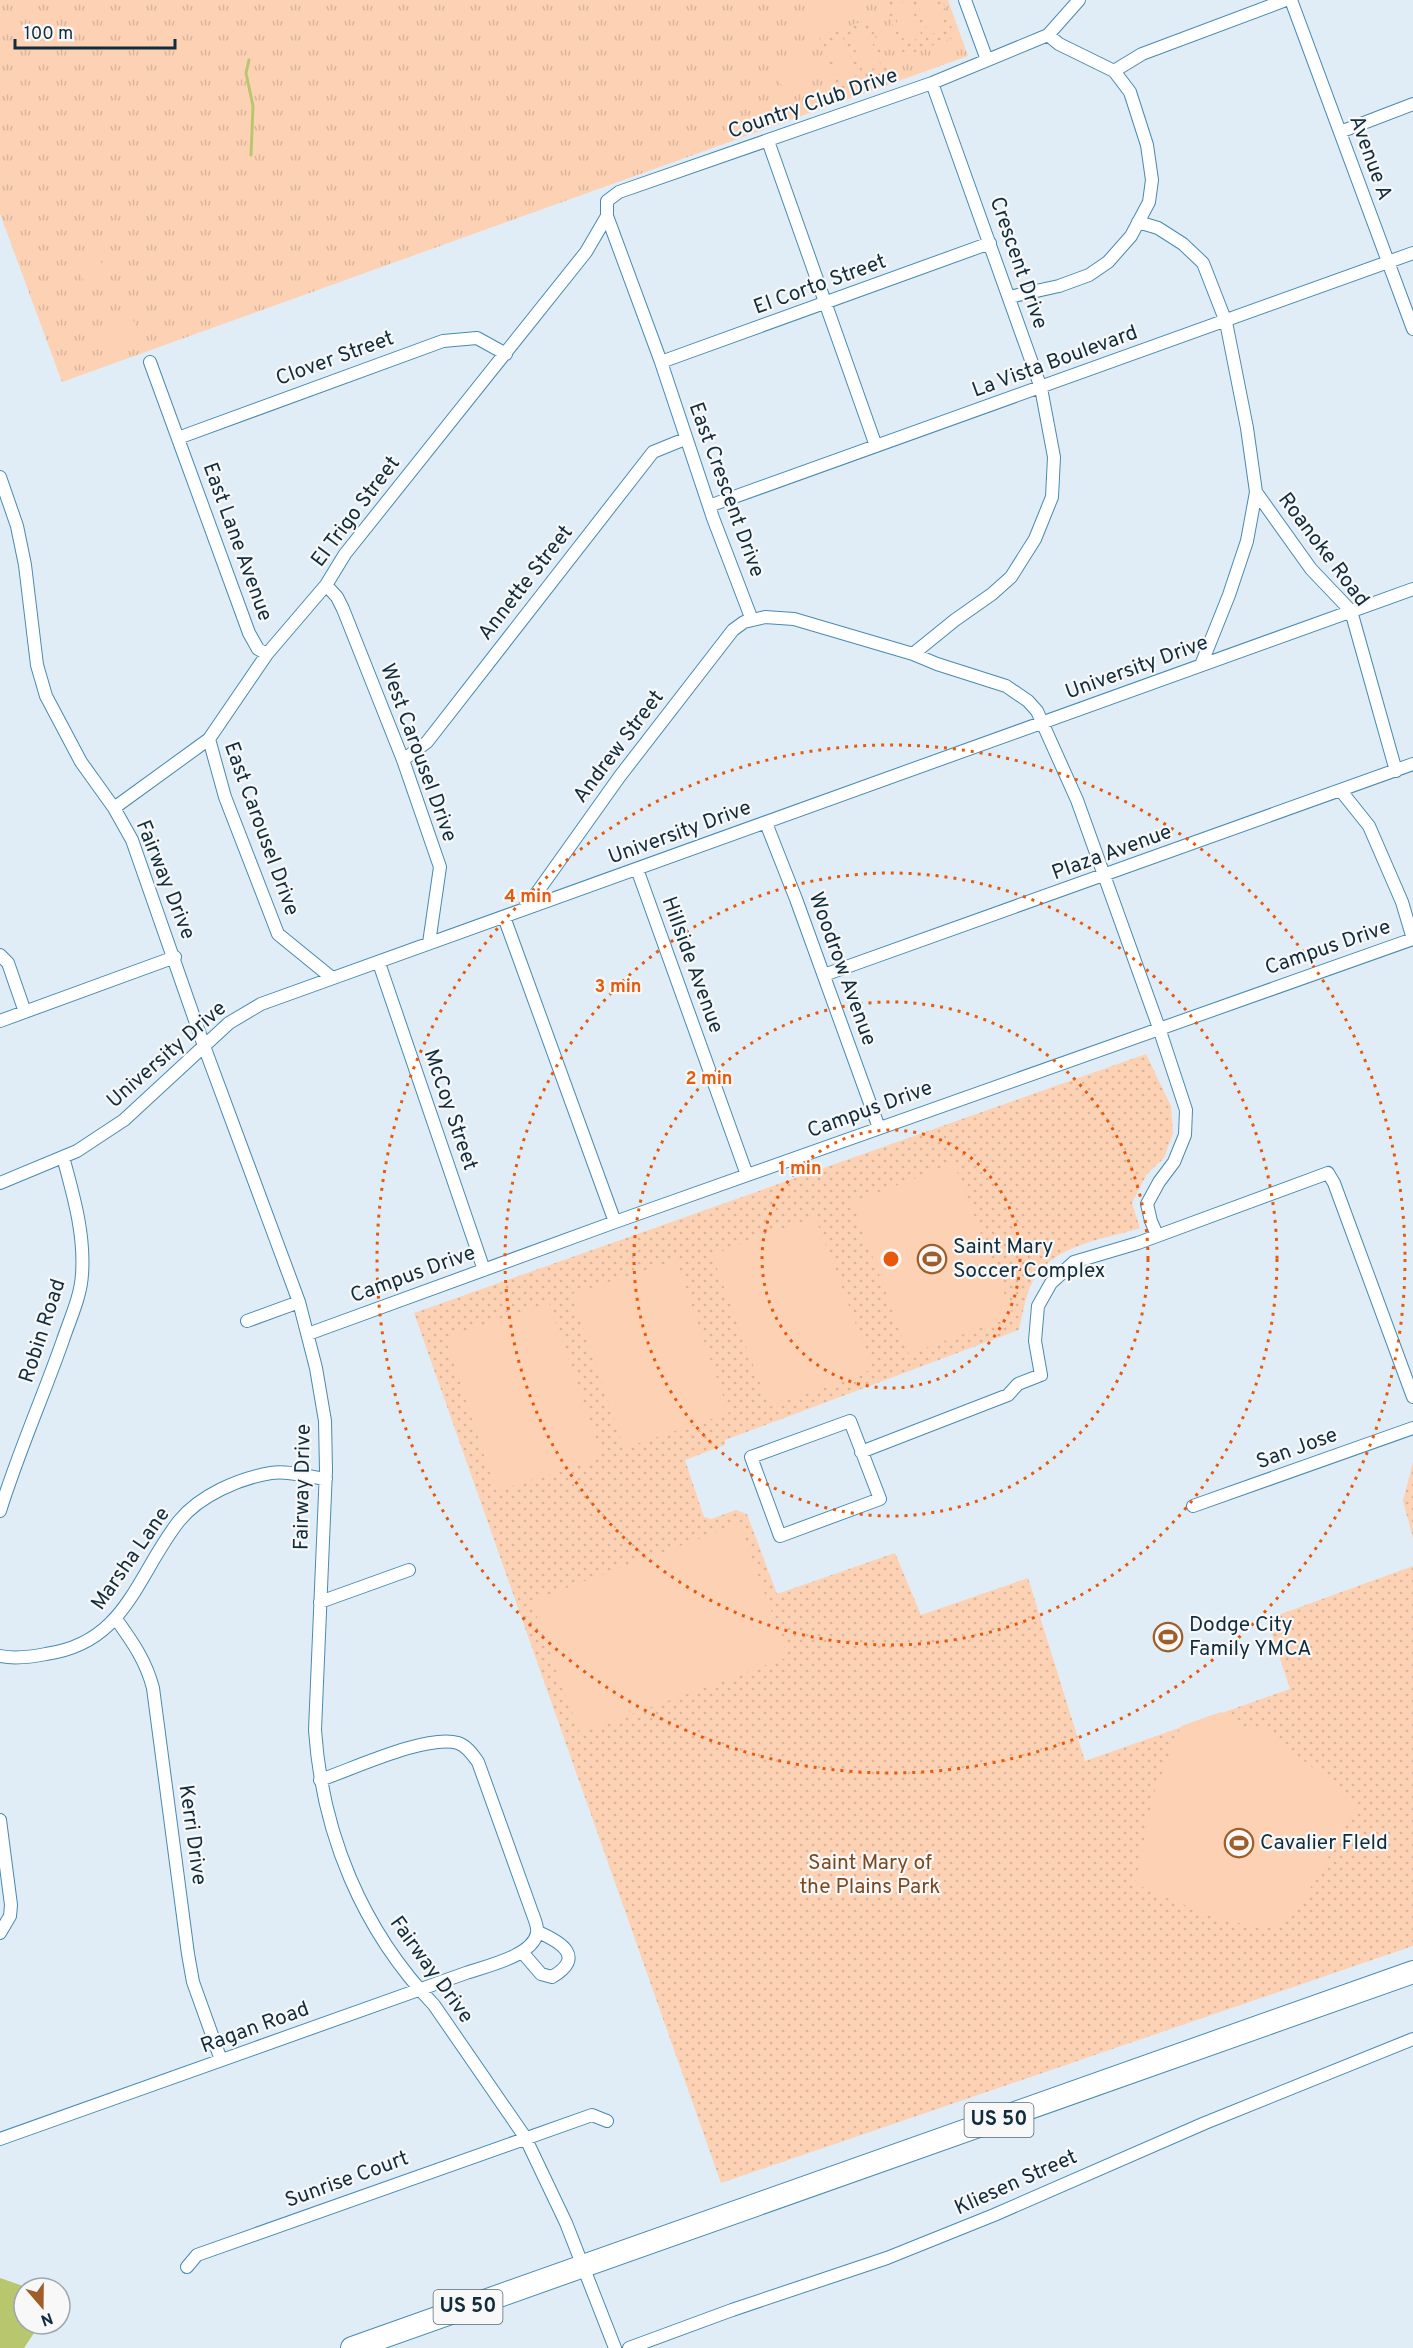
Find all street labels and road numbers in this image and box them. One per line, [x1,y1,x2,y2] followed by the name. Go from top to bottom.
[725,62,901,146] street label: Country Club Drive
[1342,112,1398,204] street label: Avenue A
[983,193,1053,333] street label: Crescent Drive
[750,249,890,321] street label: El Corto Street
[969,320,1141,404] street label: La Vista Boulevard
[272,325,398,393] street label: Clover Street
[682,399,770,581] street label: East Crescent Drive
[305,451,407,573] street label: El Trigo Street
[196,459,278,625] street label: East Lane Avenue
[1271,488,1375,612] street label: Roanoke Road
[473,520,579,646] street label: Annette Street
[1062,630,1212,706] street label: University Drive
[373,660,463,846] street label: West Carousel Drive
[568,685,670,809] street label: Andrew Street
[217,738,305,920] street label: East Carousel Drive
[605,795,755,871] street label: University Drive
[129,816,201,944] street label: Fairway Drive
[1048,819,1176,887] street label: Plaza Avenue
[802,888,882,1050] street label: Woodrow Avenue
[655,893,729,1037] street label: Hillside Avenue
[1262,914,1394,982] street label: Campus Drive
[101,996,233,1114] street label: University Drive
[417,1046,483,1174] street label: McCoy Street
[804,1075,936,1145] street label: Campus Drive
[347,1240,479,1310] street label: Campus Drive
[14,1276,72,1386] street label: Robin Road
[1253,1422,1341,1476] street label: San Jose
[288,1424,318,1550] street label: Fairway Drive
[86,1502,176,1616] street label: Marsha Lane
[172,1783,212,1887] street label: Kerri Drive
[383,1911,479,2029] street label: Fairway Drive
[197,1996,313,2060] street label: Ragan Road
[964,2103,1034,2137] road number: US 50
[950,2144,1082,2222] street label: Kliesen Street
[281,2145,413,2215] street label: Sunrise Court
[434,2290,502,2324] road number: US 50

